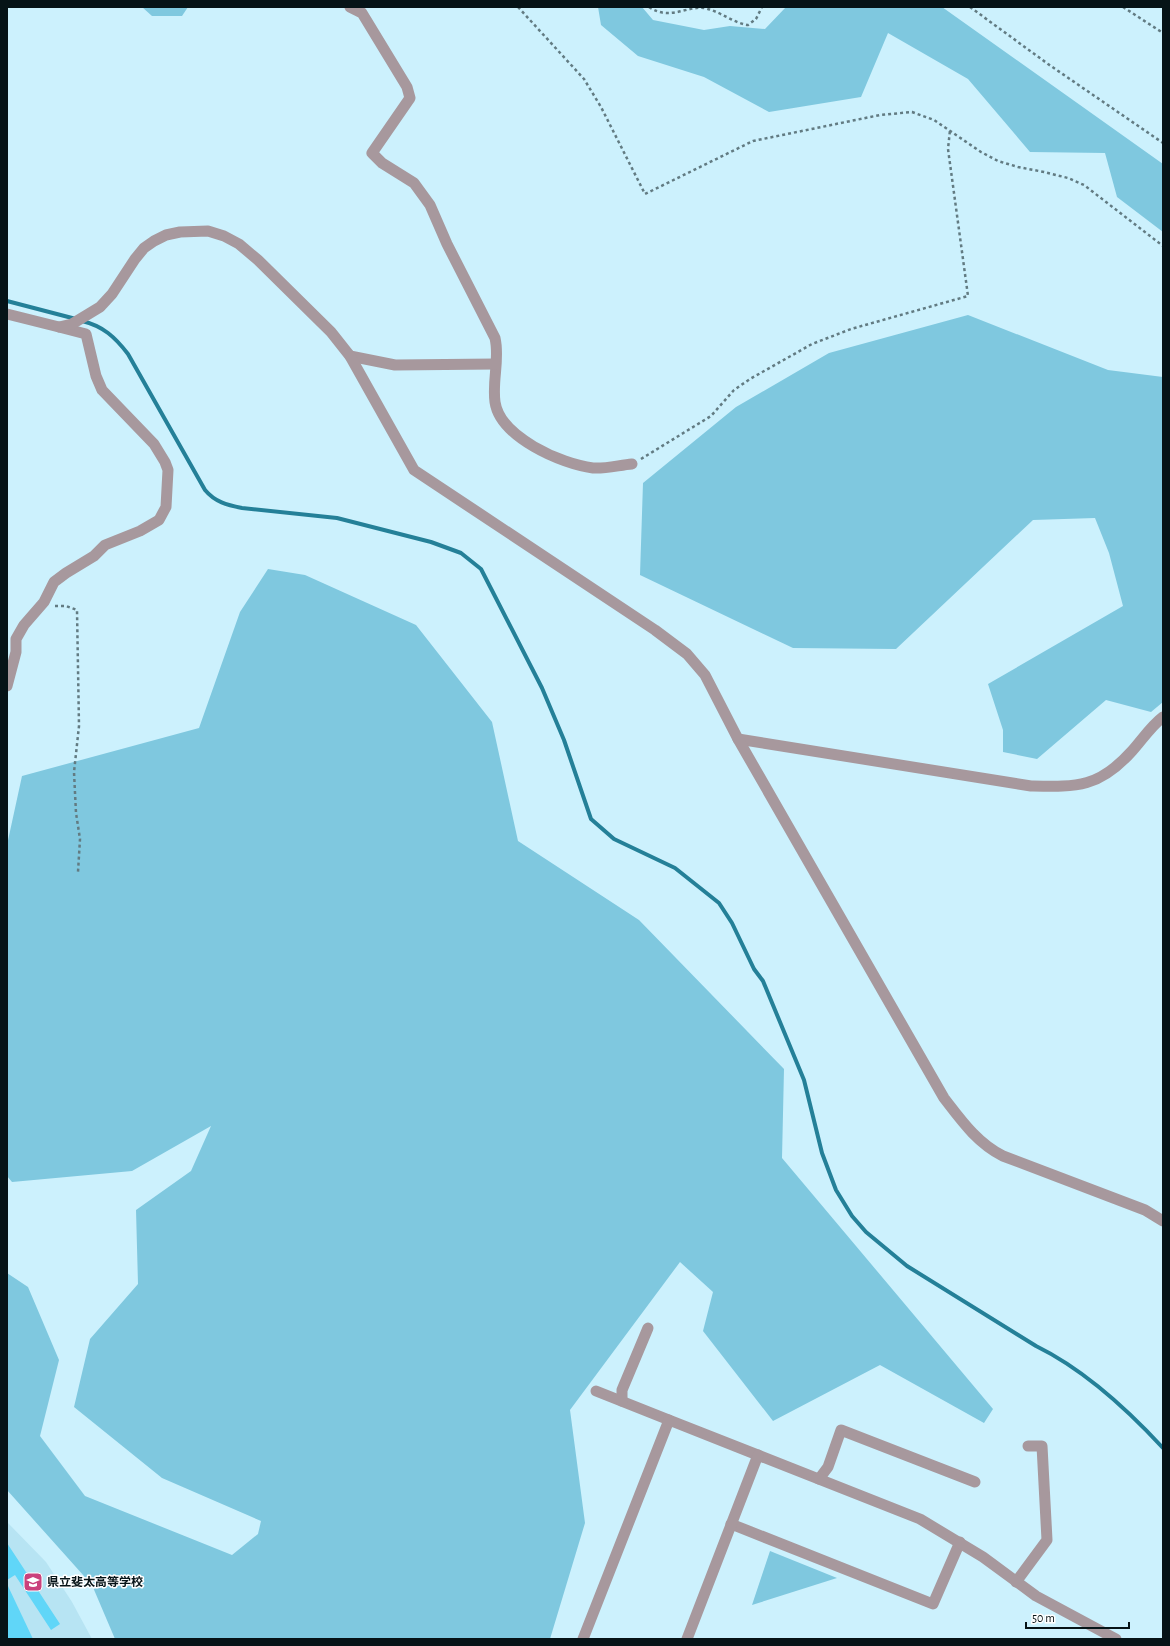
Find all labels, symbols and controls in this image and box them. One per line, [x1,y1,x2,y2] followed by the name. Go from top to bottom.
[22,1571,44,1593] school or university icon: 県立斐太高等学校
[47,1575,143,1588] place label: 県立斐太高等学校
[1026,1604,1129,1630] scale bar
[1032,1612,1055,1624] text: 50 m

